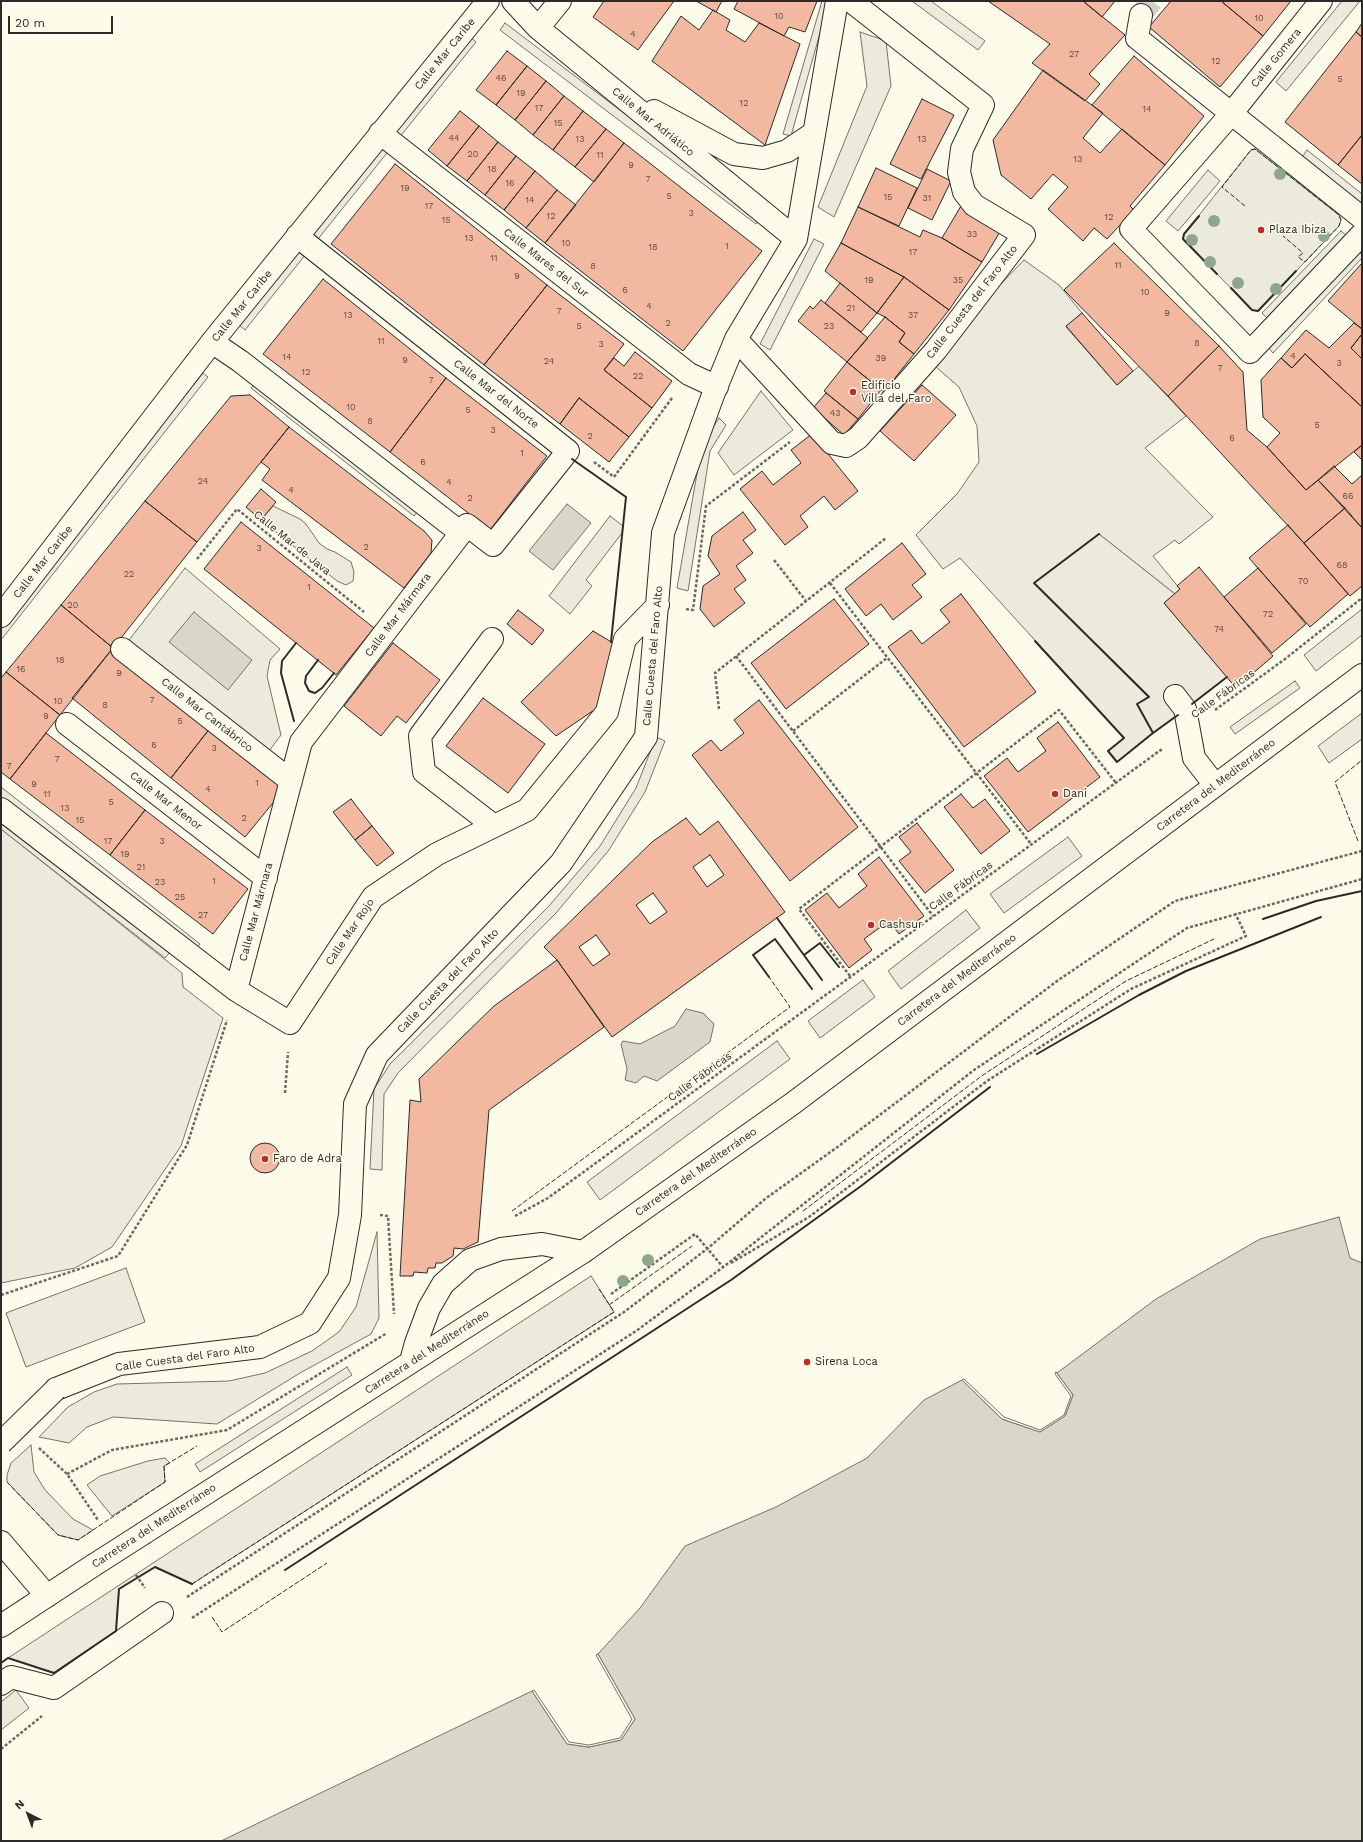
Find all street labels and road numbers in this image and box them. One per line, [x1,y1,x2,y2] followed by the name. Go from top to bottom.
[412,15,478,93] street label: Calle Mar Caribe
[1248,26,1304,90] street label: Calle Gomera
[609,85,697,159] street label: Calle Mar Adriático
[501,225,591,301] street label: Calle Mares del Sur
[923,243,1021,361] street label: Calle Cuesta del Faro Alto
[209,267,275,345] street label: Calle Mar Caribe
[451,357,541,431] street label: Calle Mar del Norte
[251,508,333,578] street label: Calle Mar de Java
[10,523,76,601] street label: Calle Mar Caribe
[362,570,434,660] street label: Calle Mar Mármara
[640,585,666,727] street label: Calle Cuesta del Faro Alto
[1189,666,1257,722] street label: Calle Fábricas
[158,675,256,755] street label: Calle Mar Cantábrico
[1154,736,1278,834] street label: Carretera del Mediterráneo
[127,769,205,833] street label: Calle Mar Menor
[927,858,995,914] street label: Calle Fábricas
[236,861,276,963] street label: Calle Mar Mármara
[323,896,377,968] street label: Calle Mar Rojo
[394,926,502,1036] street label: Calle Cuesta del Faro Alto
[895,931,1019,1029] street label: Carretera del Mediterráneo
[666,1049,734,1105] street label: Calle Fábricas
[633,1125,759,1219] street label: Carretera del Mediterráneo
[362,1307,492,1397] street label: Carretera del Mediterráneo
[114,1342,256,1374] street label: Calle Cuesta del Faro Alto
[89,1481,219,1571] street label: Carretera del Mediterráneo

